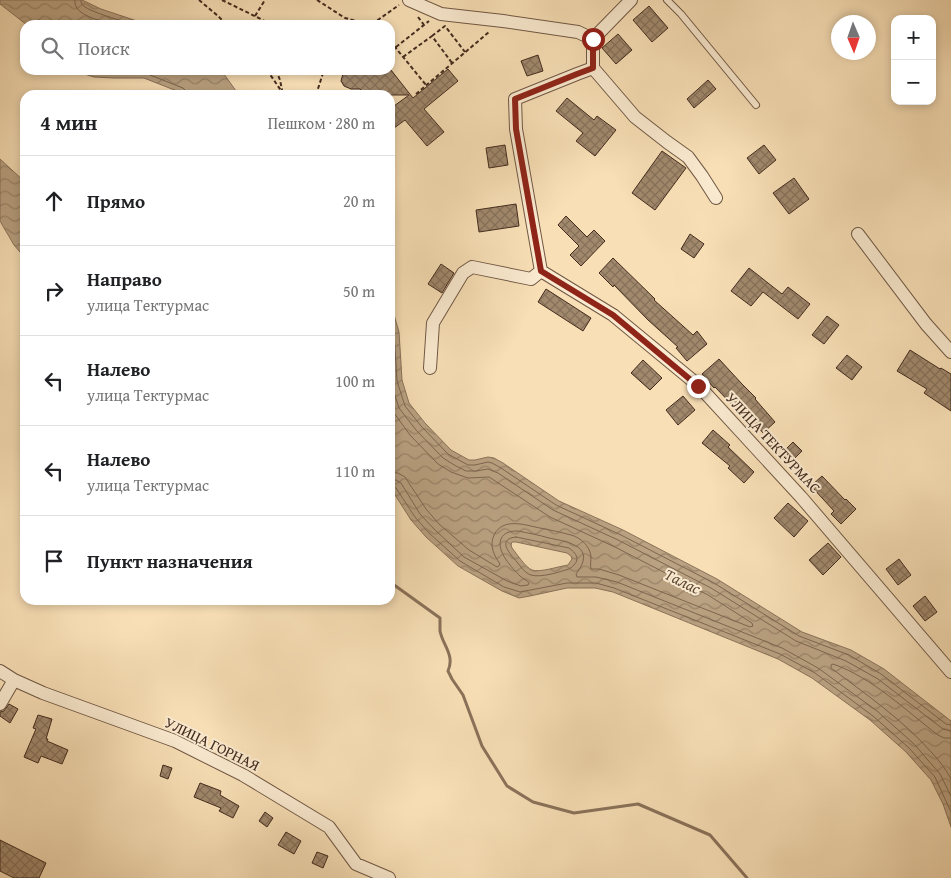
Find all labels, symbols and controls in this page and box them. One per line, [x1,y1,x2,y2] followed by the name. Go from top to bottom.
[831,15,876,60] north arrow
[891,15,936,105] map controls
[891,15,936,60] button: +
[20,20,395,75] search box
[582,28,605,51] route start
[38,34,66,62] icon: search
[78,34,130,62] text: Поиск
[891,60,936,105] button: −
[40,107,97,138] text: 4 мин
[268,111,375,135] text: Пешком · 280 m
[40,187,68,215] icon: ahead
[87,187,145,215] text: Прямо
[343,189,375,213] text: 20 m
[87,265,162,293] text: Направо
[40,277,68,305] icon: right
[343,279,375,303] text: 50 m
[87,293,209,317] text: улица Тектурмас
[87,355,150,383] text: Налево
[40,367,68,395] icon: left
[335,369,375,393] text: 100 m
[687,375,710,398] route end
[87,383,209,407] text: улица Тектурмас
[721,388,826,498] street label: УЛИЦА ТЕКТУРМАС
[87,445,150,473] text: Налево
[40,457,68,485] icon: left
[335,459,375,483] text: 110 m
[87,473,209,497] text: улица Тектурмас
[40,547,68,575] icon: arrive
[87,547,253,575] text: Пункт назначения
[661,562,706,600] water label: Талас
[161,712,263,776] street label: УЛИЦА ГОРНАЯ

